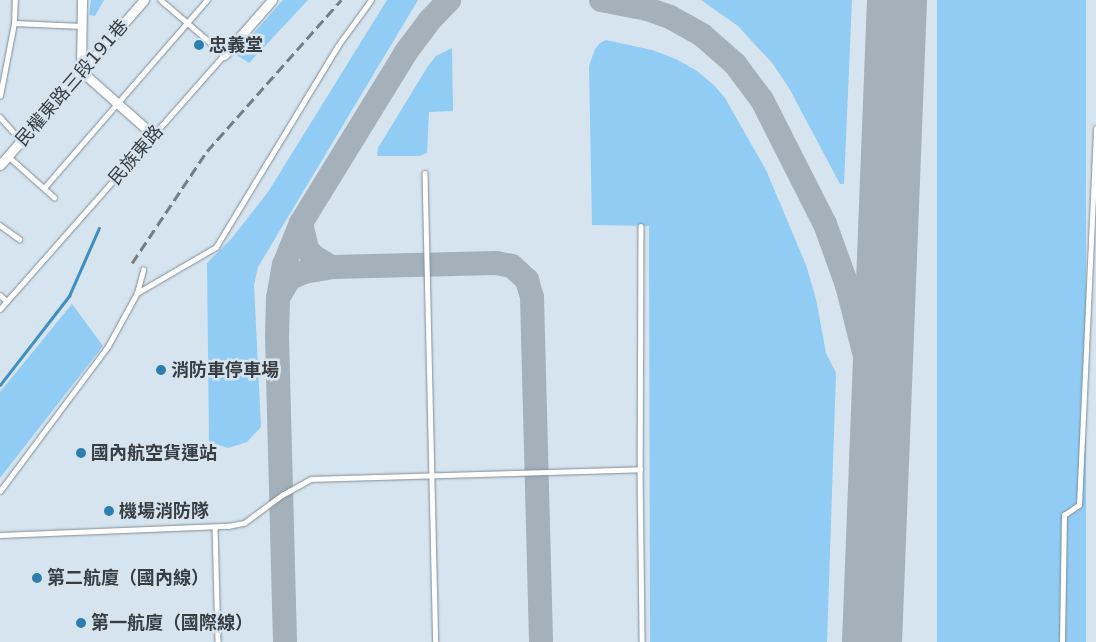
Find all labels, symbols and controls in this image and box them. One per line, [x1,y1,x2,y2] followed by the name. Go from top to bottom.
[11,15,133,151] street label: 民權東路三段191巷
[209,34,263,56] place label: 忠義堂
[193,39,205,51] marker: 忠義堂
[104,121,168,189] street label: 民族東路
[171,359,279,381] place label: 消防車停車場
[155,364,167,376] marker: 消防車停車場
[91,442,217,464] place label: 國內航空貨運站
[75,447,87,459] marker: 國內航空貨運站
[119,500,209,522] place label: 機場消防隊
[103,505,115,517] marker: 機場消防隊
[47,567,209,589] place label: 第二航廈（國內線）
[31,572,43,584] marker: 第二航廈（國內線）
[91,612,253,634] place label: 第一航廈（國際線）
[75,617,87,629] marker: 第一航廈（國際線）

